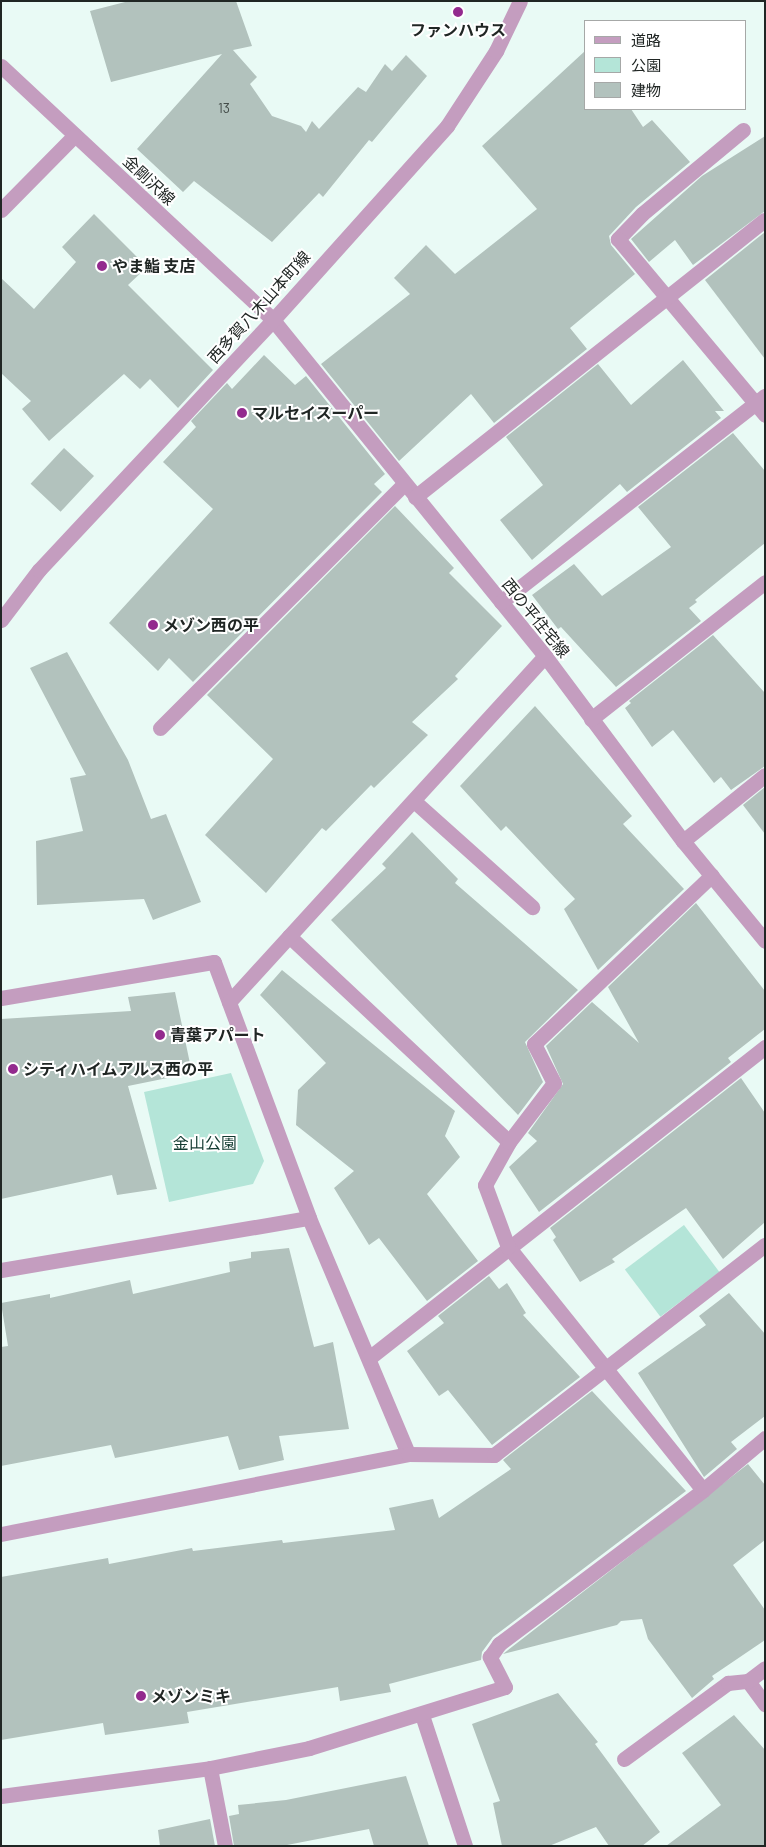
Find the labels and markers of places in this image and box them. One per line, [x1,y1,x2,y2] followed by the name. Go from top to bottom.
[452,6,464,18] marker: ファンハウス
[410,20,506,40] place label: ファンハウス
[112,256,195,276] place label: やま鮨 支店
[96,260,108,272] marker: やま鮨 支店
[252,403,380,423] place label: マルセイスーパー
[236,407,248,419] marker: マルセイスーパー
[163,615,259,635] place label: メゾン西の平
[147,619,159,631] marker: メゾン西の平
[170,1025,266,1045] place label: 青葉アパート
[154,1029,166,1041] marker: 青葉アパート
[23,1059,215,1079] place label: シティハイムアルス西の平
[7,1063,19,1075] marker: シティハイムアルス西の平
[151,1686,231,1706] place label: メゾンミキ
[135,1690,147,1702] marker: メゾンミキ

